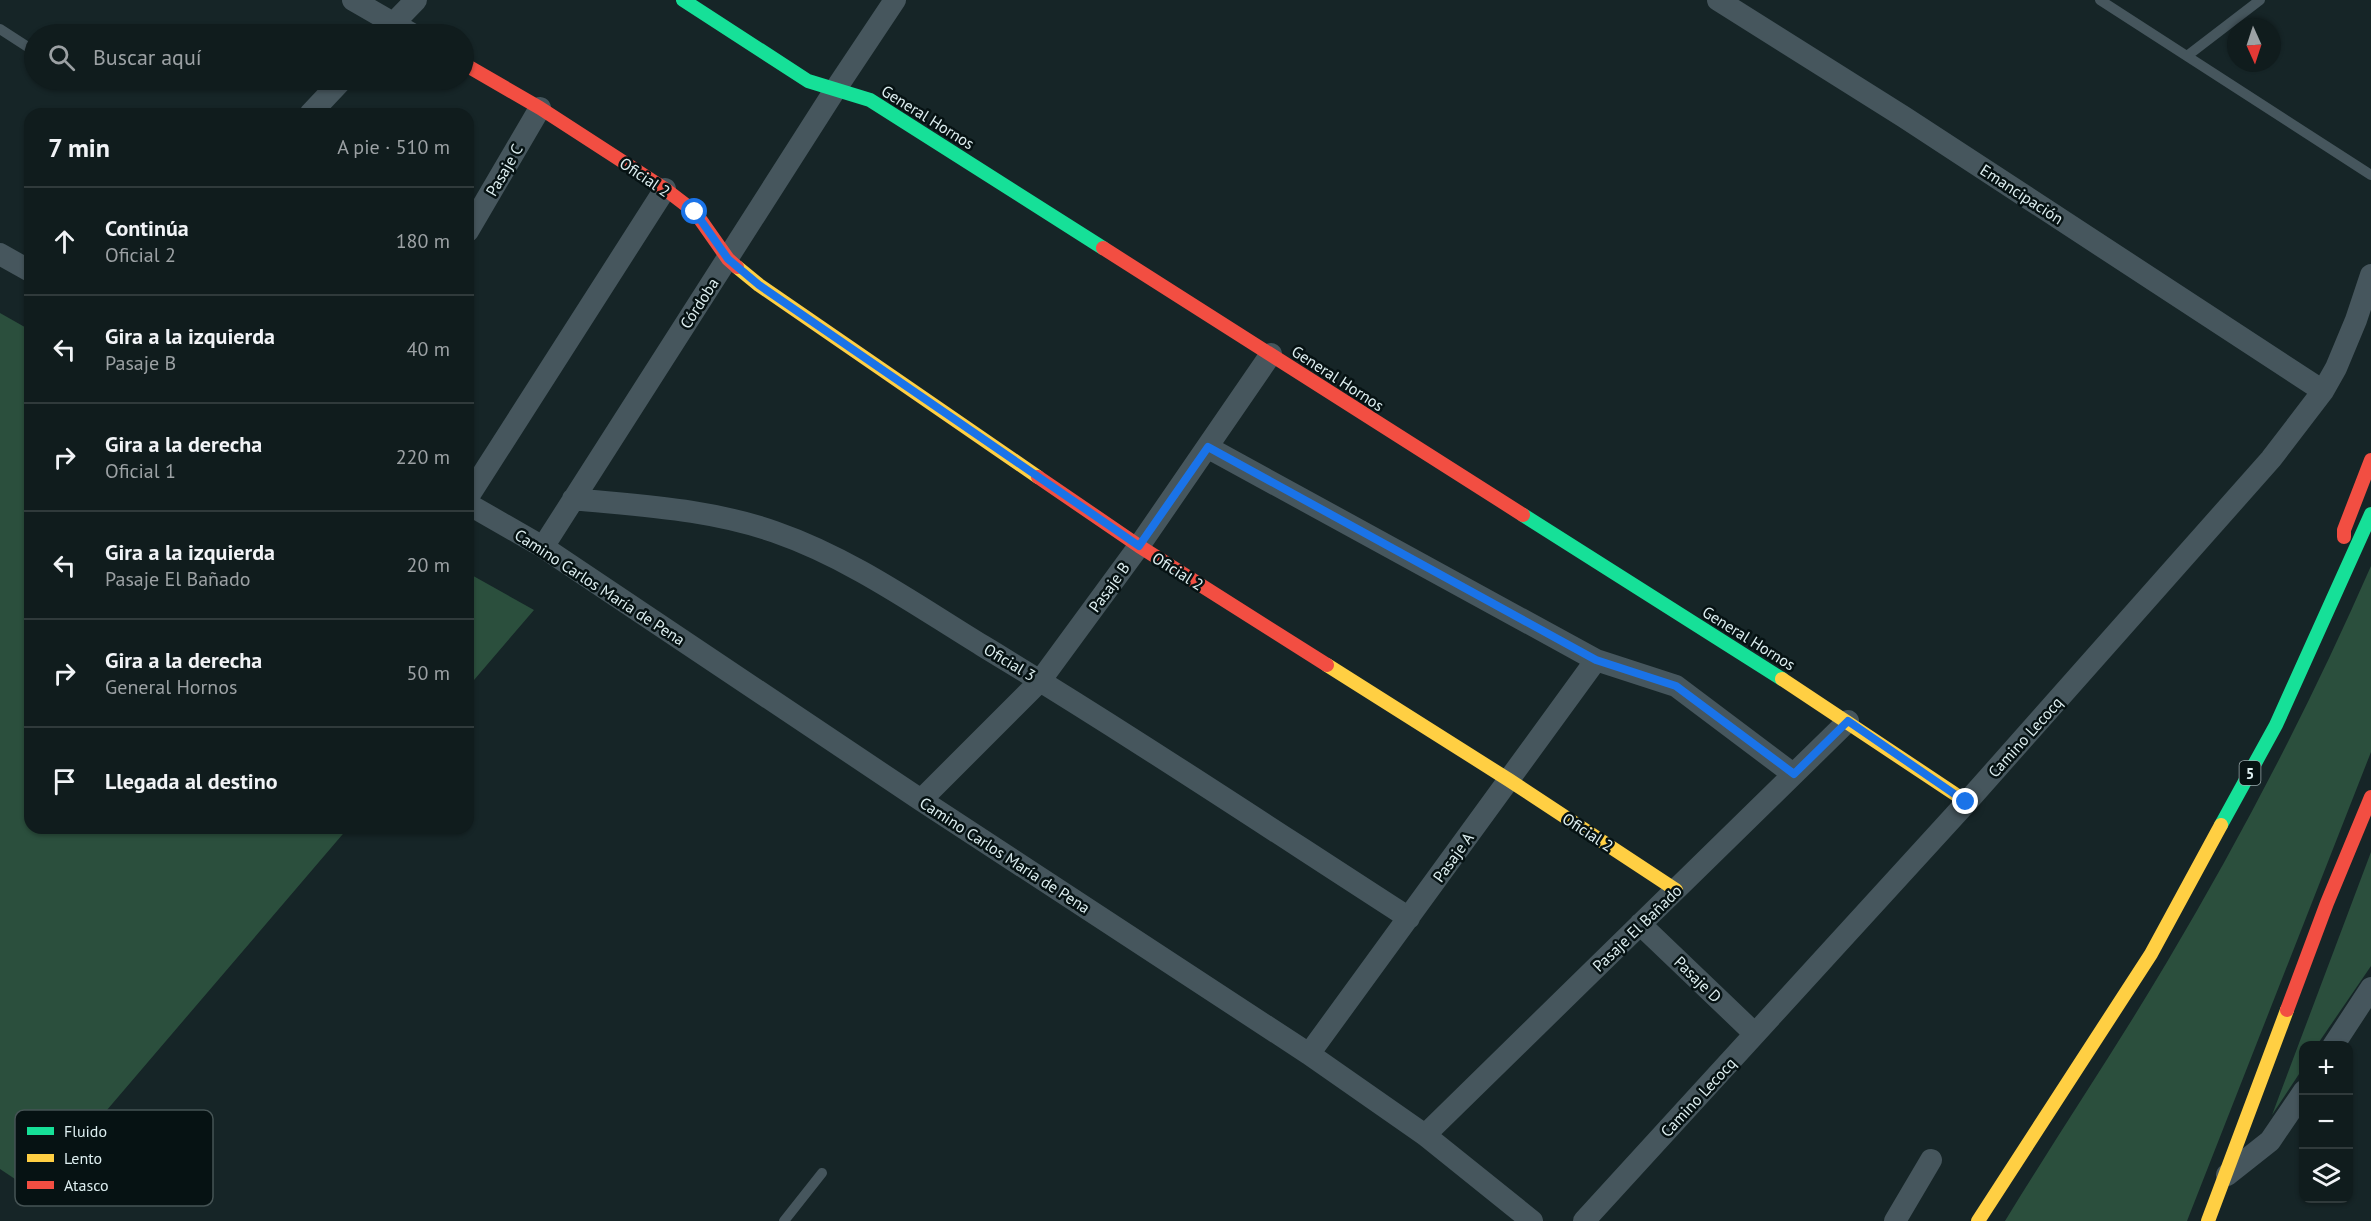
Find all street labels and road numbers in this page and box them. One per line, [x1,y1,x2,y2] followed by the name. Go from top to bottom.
[878,80,978,154] street label: General Hornos
[481,140,527,200] street label: Pasaje C
[616,153,674,201] street label: Oficial 2
[1977,160,2067,228] street label: Emancipación
[675,274,723,332] street label: Córdoba
[1288,341,1388,415] street label: General Hornos
[511,524,689,650] street label: Camino Carlos María de Pena
[1149,547,1207,595] street label: Oficial 2
[1084,558,1134,616] street label: Pasaje B
[1699,601,1799,675] street label: General Hornos
[981,639,1039,685] street label: Oficial 3
[1984,692,2066,782] street label: Camino Lecocq
[2240,761,2260,785] road number: 5
[916,792,1094,918] street label: Camino Carlos María de Pena
[1559,808,1617,856] street label: Oficial 2
[1428,828,1478,886] street label: Pasaje A
[1588,880,1686,976] street label: Pasaje El Bañado
[1670,952,1726,1006] street label: Pasaje D
[1656,1053,1740,1141] street label: Camino Lecocq

